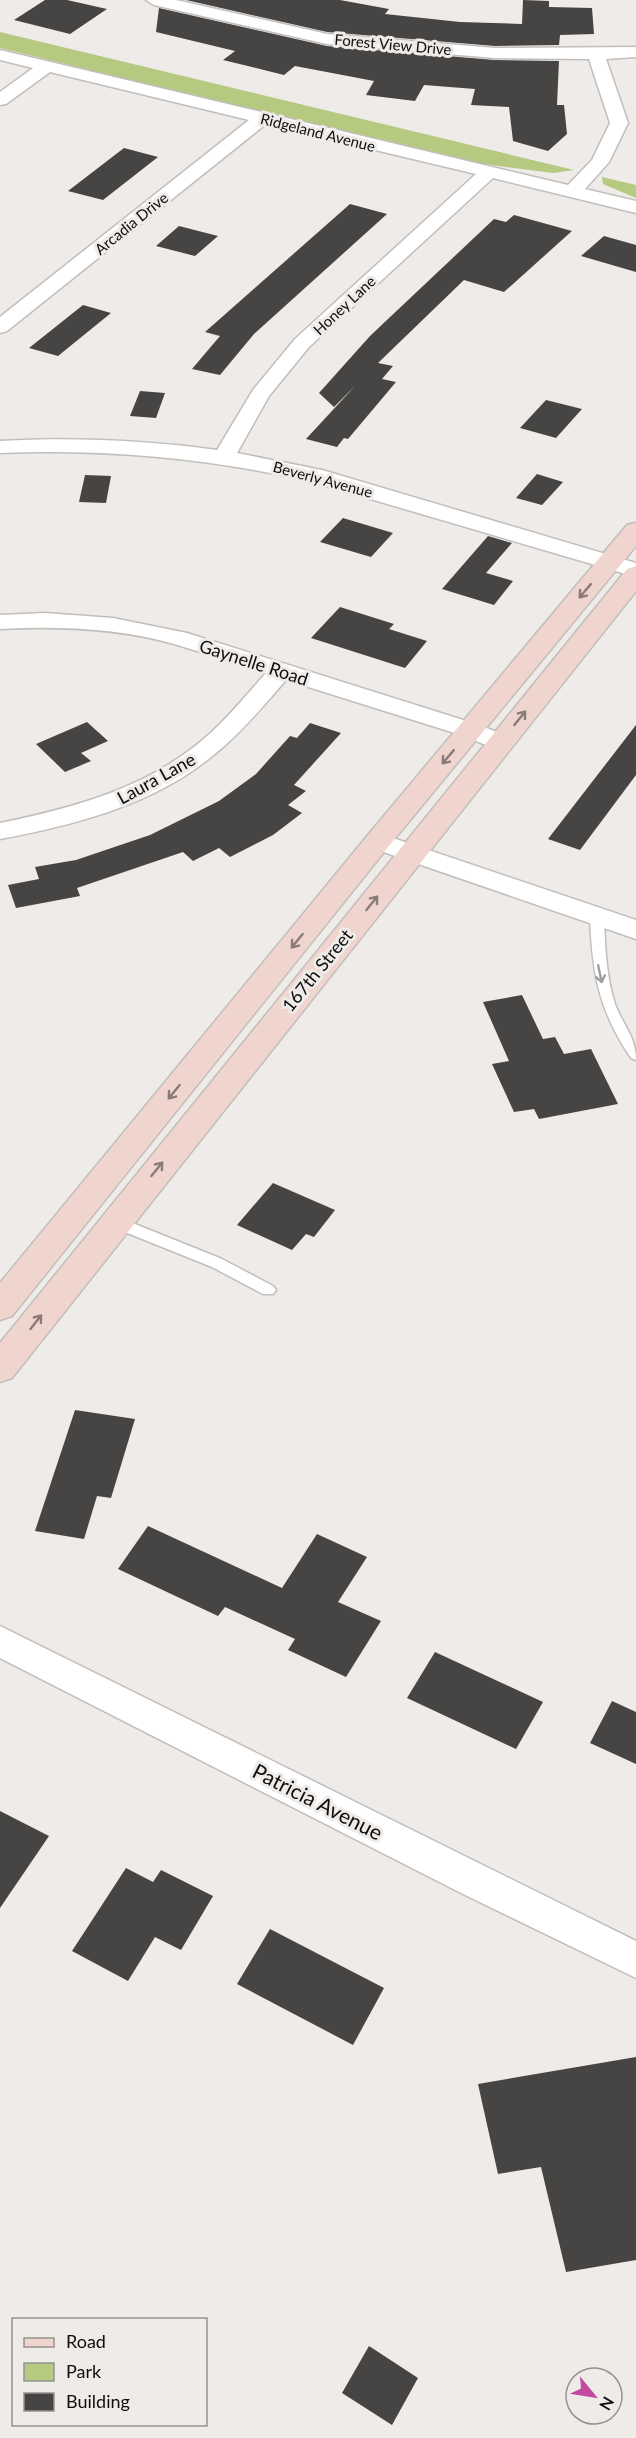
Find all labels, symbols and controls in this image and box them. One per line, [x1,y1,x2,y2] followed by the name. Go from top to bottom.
[334,30,452,58] street label: Forest View Drive
[259,109,377,155] street label: Ridgeland Avenue
[91,188,171,258] street label: Arcadia Drive
[309,272,379,338] street label: Honey Lane
[271,457,375,501] street label: Beverly Avenue
[579,583,592,599] one-way arrow
[197,634,311,690] street label: Gaynelle Road
[514,710,527,726] one-way arrow
[113,748,199,808] street label: Laura Lane
[441,749,454,765] one-way arrow
[365,895,378,911] one-way arrow
[277,924,357,1016] street label: 167th Street
[291,933,304,949] one-way arrow
[595,964,606,984] one-way arrow
[168,1084,181,1100] one-way arrow
[151,1161,164,1177] one-way arrow
[30,1314,43,1330] one-way arrow
[249,1758,387,1844] street label: Patricia Avenue
[12,2318,207,2426] legend
[66,2330,106,2352] text: Road
[66,2360,102,2382] text: Park
[564,2366,624,2426] north arrow
[66,2390,130,2412] text: Building
[596,2394,619,2414] text: N

